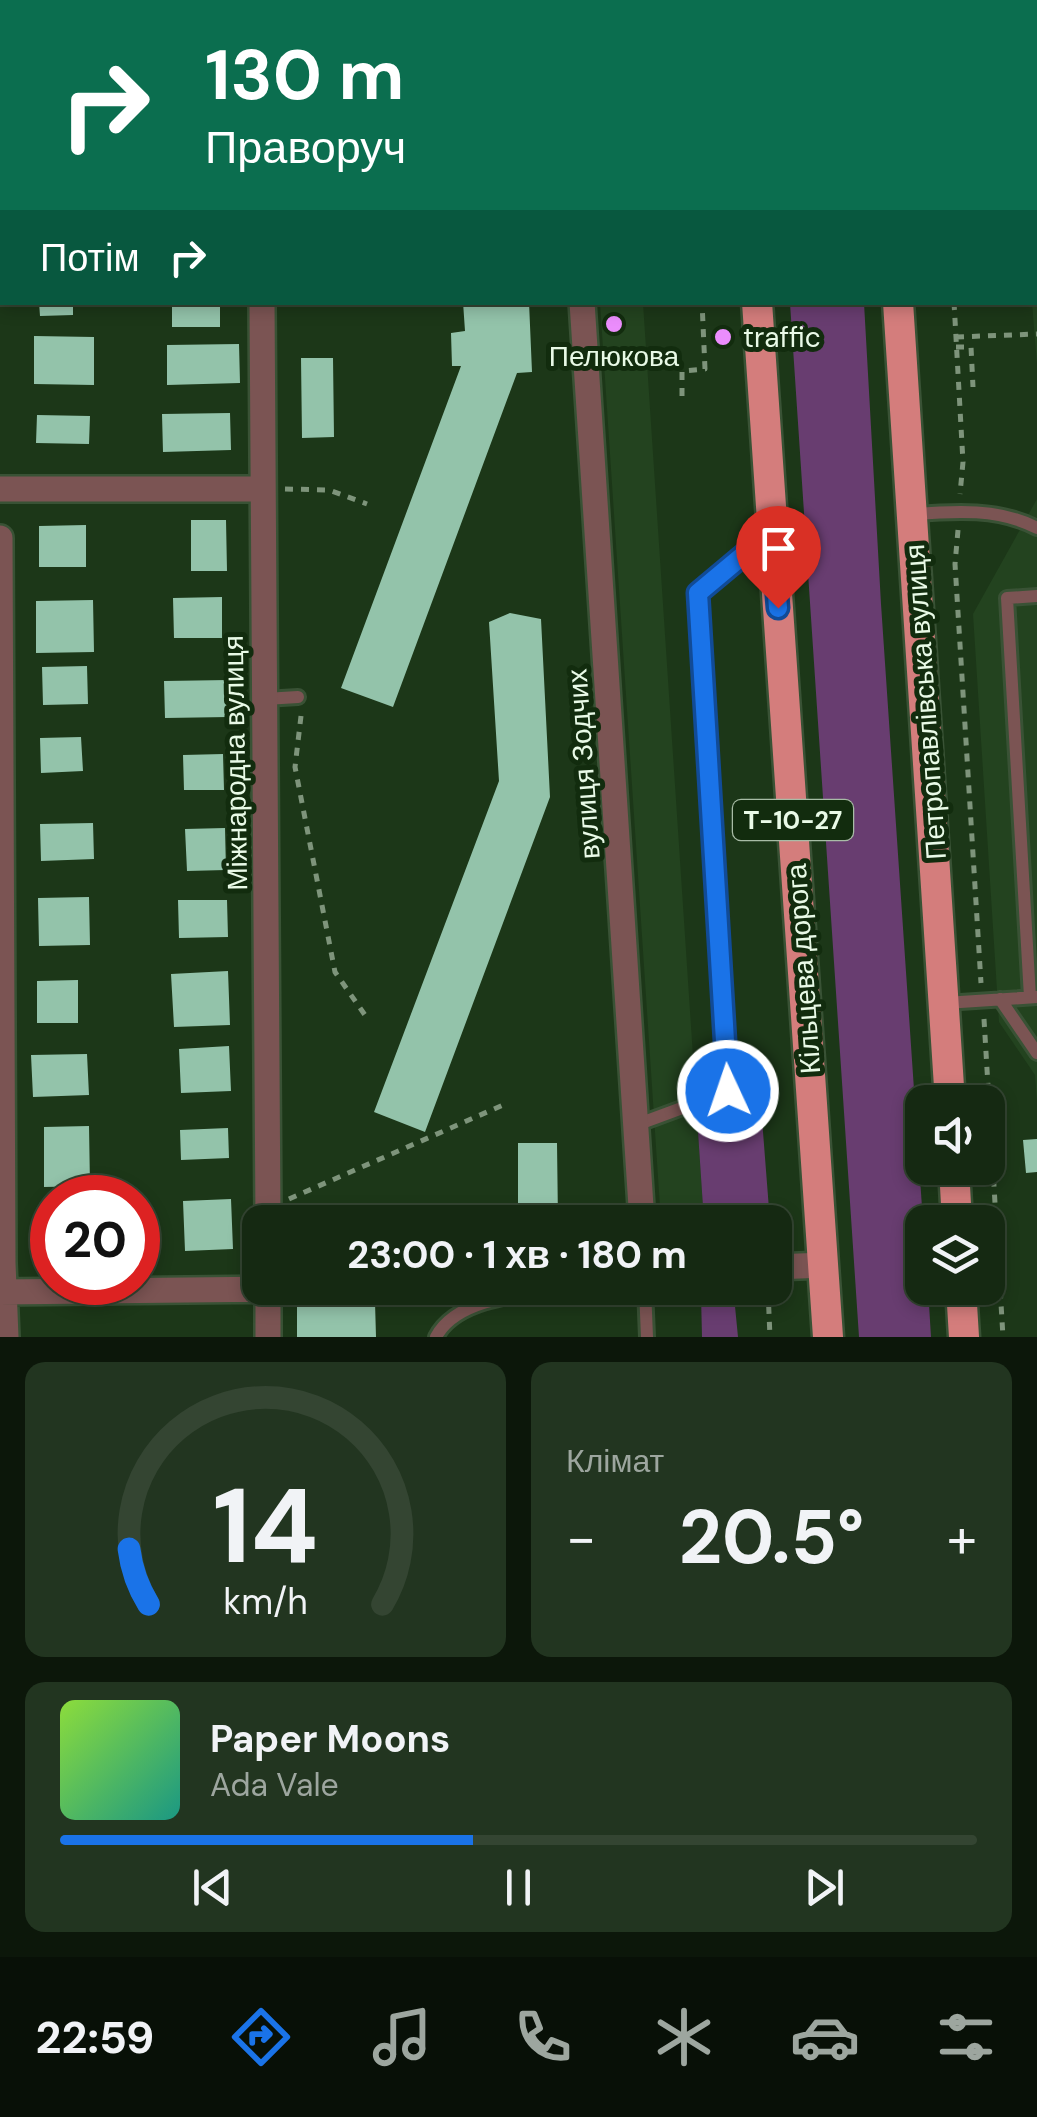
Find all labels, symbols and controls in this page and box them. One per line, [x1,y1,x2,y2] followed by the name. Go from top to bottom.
[205,30,404,121] text: 130 m
[40,40,170,170] icon: right
[205,118,406,177] text: Праворуч
[160,230,215,285] icon: right
[40,233,140,283] text: Потім
[603,313,625,335] marker: Пелюкова
[743,319,821,356] place label: traffic
[712,326,734,348] marker: traffic
[549,338,680,375] place label: Пелюкова
[736,506,821,609] pin
[751,521,806,576] icon: arrive
[896,543,955,861] street label: Петропавлівська вулиця
[215,635,256,891] street label: Міжнародна вулиця
[558,668,609,860] street label: вулиця Зодчих
[733,800,853,840] road number: Т-10-27
[778,862,829,1075] street label: Кільцева дорога
[676,1039,780,1143] position arrow
[905,1085,1005,1305] map controls
[905,1085,1005,1185] button: sound
[30,1175,160,1305] speed limit sign: 20
[905,1205,1005,1305] button: layers
[347,1230,687,1280] text: 23:00 · 1 хв · 180 m
[566,1440,664,1482] text: Клімат
[213,1459,318,1594] text: 14
[679,1489,864,1586] text: 20.5°
[566,1502,596,1574] text: −
[947,1502,977,1574] text: +
[223,1579,308,1625] text: km/h
[210,1714,450,1764] text: Paper Moons
[210,1764,339,1806] text: Ada Vale
[185,1860,240,1915] icon: previous
[491,1860,546,1915] icon: pause
[797,1860,852,1915] icon: next
[226,2002,296,2072] icon: directions
[367,2002,437,2072] icon: music
[508,2002,578,2072] icon: phone
[649,2002,719,2072] icon: climate
[790,2002,860,2072] icon: car
[931,2002,1001,2072] icon: filters
[36,2008,154,2067] text: 22:59

